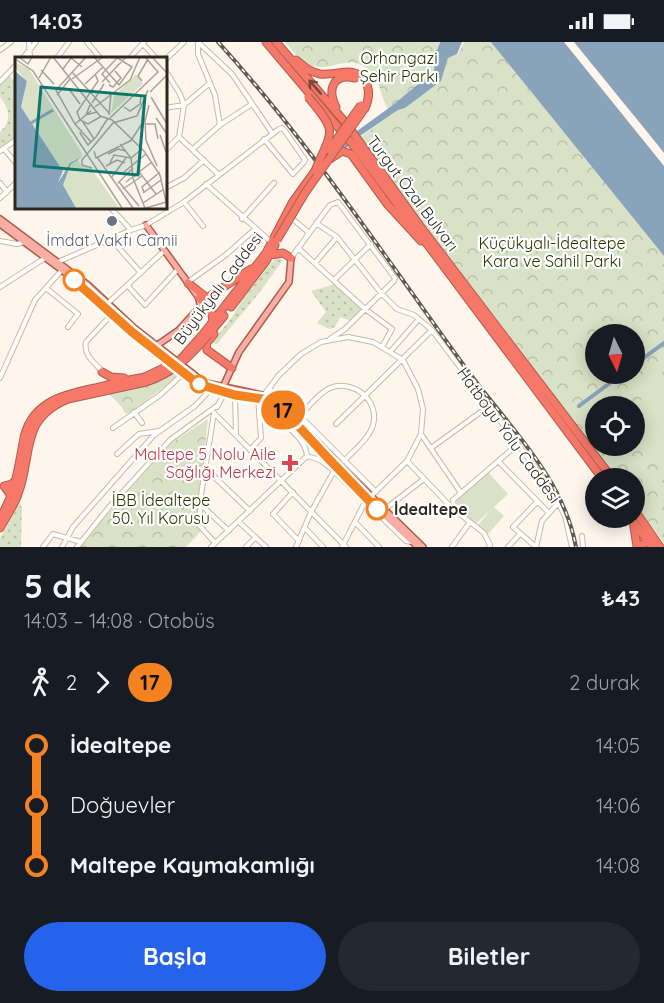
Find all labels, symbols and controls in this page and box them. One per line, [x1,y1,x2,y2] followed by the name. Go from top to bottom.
[30,7,83,35] text: 14:03
[360,48,438,86] park label: Orhangazi Şehir Parkı
[15,57,166,208] inset map
[308,80,322,95] one-way arrow
[363,131,463,255] street label: Turgut Özal Bulvarı
[105,214,119,228] marker: İmdat Vakfı Camii
[169,228,267,348] street label: Büyükyalı Caddesi
[46,230,178,250] place label: İmdat Vakfı Camii
[478,233,626,271] park label: Küçükyalı-İdealtepe Kara ve Sahil Parkı
[63,269,85,291] unlabelled marker
[585,324,645,384] north arrow
[585,324,645,528] map controls
[453,363,565,507] street label: Hatboyu Yolu Caddesi
[190,375,208,393] unlabelled marker
[256,390,310,430] line badge: 17
[585,396,645,456] button: locate
[273,397,293,423] text: 17
[134,444,276,482] place label: Maltepe 5 Nolu Aile Sağlığı Merkezi
[281,454,299,472] marker: Maltepe 5 Nolu Aile Sağlığı Merkezi
[585,468,645,528] button: layers
[112,490,210,528] park label: İBB İdealtepe 50. Yıl Korusu
[366,498,388,520] marker: İdealtepe
[394,499,468,519] place label: İdealtepe
[24,565,92,606] text: 5 dk
[601,584,640,612] text: ₺43
[24,608,215,633] text: 14:03 – 14:08 · Otobüs
[24,666,57,699] icon: walk
[86,666,119,699] icon: forward
[140,669,160,695] text: 17
[66,670,77,695] text: 2
[569,670,640,695] text: 2 durak
[70,731,171,759] text: İdealtepe
[596,733,640,758] text: 14:05
[70,791,175,819] text: Doğuevler
[596,793,640,818] text: 14:06
[70,851,315,879] text: Maltepe Kaymakamlığı
[596,853,640,878] text: 14:08
[24,922,326,991] button: Başla
[338,922,640,991] button: Biletler

